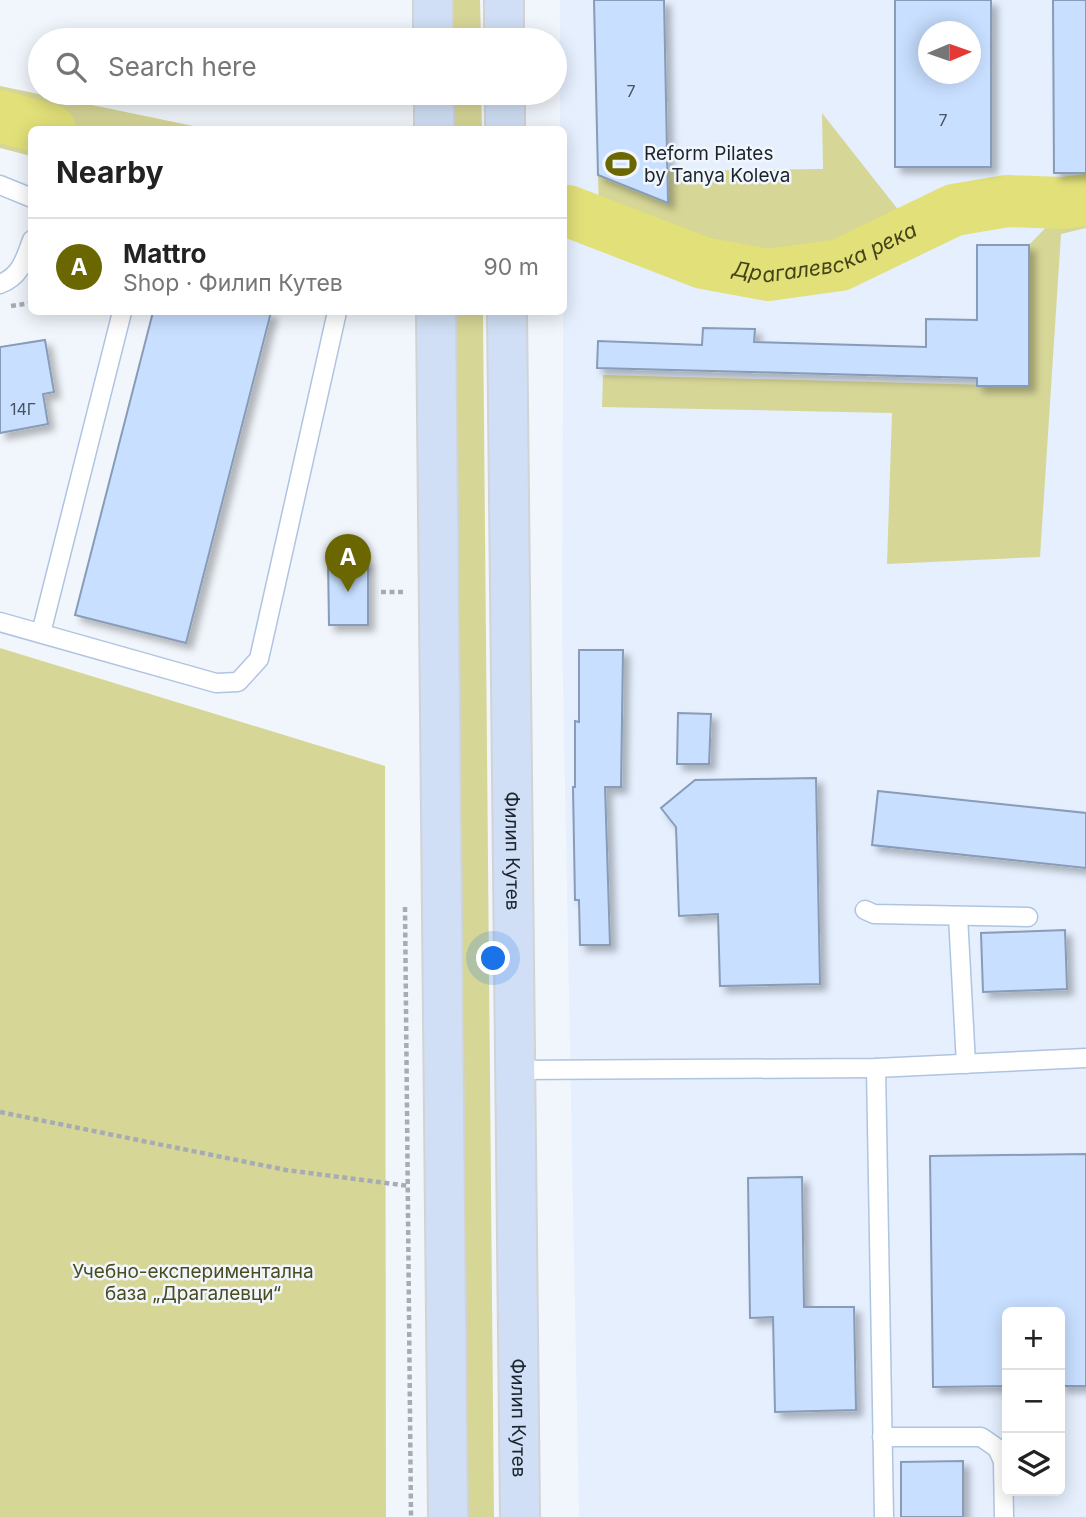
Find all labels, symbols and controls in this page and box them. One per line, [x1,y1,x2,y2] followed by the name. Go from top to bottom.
[918,21,981,84] north arrow
[28,28,567,105] search box
[52,48,90,86] icon: search
[108,51,257,82] text: Search here
[626,81,636,101] house number: 7
[938,110,948,130] house number: 7
[644,142,790,187] place label: Reform Pilates by Tanya Koleva
[604,147,638,181] sports icon: Reform Pilates by Tanya Koleva
[56,154,164,190] text: Nearby
[729,217,921,288] water label: Драгалевска река
[123,238,206,269] text: Mattro
[70,253,88,281] text: A
[484,253,539,281] text: 90 m
[123,269,343,297] text: Shop · Филип Кутев
[10,399,36,419] house number: 14Г
[325,534,371,592] pin: A
[500,791,524,911] street label: Филип Кутев
[476,941,510,975] your location
[72,1260,314,1305] park label: Учебно-експериментална база „Драгалевци“
[1002,1307,1065,1496] map controls
[1002,1307,1065,1370] button: +
[506,1358,531,1478] street label: Филип Кутев
[1002,1370,1065,1433] button: −
[1002,1433,1065,1496] button: layers

